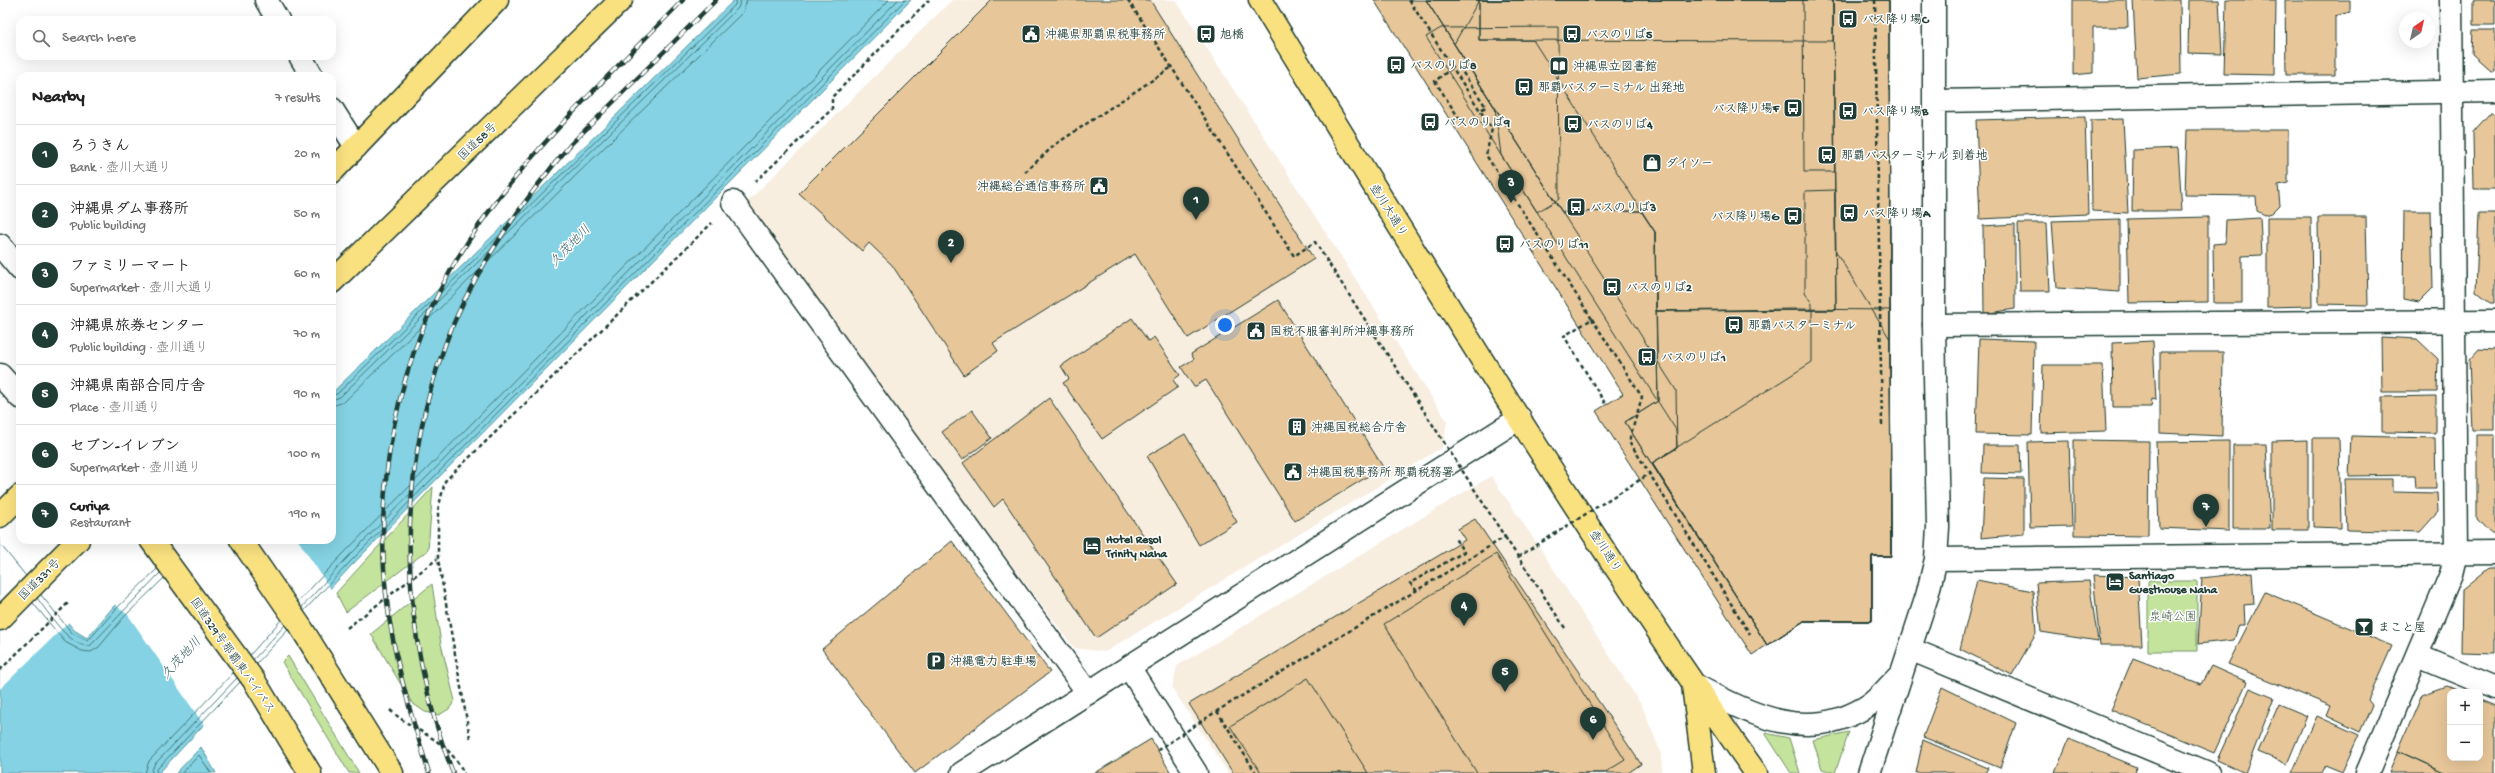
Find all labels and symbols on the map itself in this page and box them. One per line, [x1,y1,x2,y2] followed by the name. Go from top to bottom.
[1837,8,1859,30] bus stop icon: バス降り場C
[2399,12,2435,48] north arrow
[1862,13,1930,28] place label: バス降り場C
[1020,23,1042,45] public building icon: 沖縄県那覇県税事務所
[1195,23,1217,45] bus stop icon: 旭橋
[1561,23,1583,45] bus stop icon: バスのりば5
[1045,28,1166,43] place label: 沖縄県那覇県税事務所
[1220,28,1244,43] place label: 旭橋
[1586,28,1653,43] place label: バスのりば5
[1385,54,1407,76] bus stop icon: バスのりば8
[1548,55,1570,77] library icon: 沖縄県立図書館
[1410,59,1477,74] place label: バスのりば8
[1573,60,1657,75] place label: 沖縄県立図書館
[1513,76,1535,98] bus stop icon: 那覇バスターミナル 出発地
[1538,81,1685,96] place label: 那覇バスターミナル 出発地
[1782,97,1804,119] bus stop icon: バス降り場F
[1837,100,1859,122] bus stop icon: バス降り場B
[1713,102,1780,117] place label: バス降り場F
[1862,105,1929,120] place label: バス降り場B
[1419,111,1441,133] bus stop icon: バスのりば9
[1562,113,1584,135] bus stop icon: バスのりば4
[1444,116,1511,131] place label: バスのりば9
[1587,118,1653,133] place label: バスのりば4
[455,120,501,164] street label: 国道58号
[1816,144,1838,166] bus stop icon: 那覇バスターミナル 到着地
[1841,149,1988,164] place label: 那覇バスターミナル 到着地
[1641,152,1663,174] shop icon: ダイソー
[1666,157,1713,172] place label: ダイソー
[1498,170,1524,203] pin: 3
[1088,175,1110,197] public building icon: 沖縄総合通信事務所
[977,180,1086,195] place label: 沖縄総合通信事務所
[1365,181,1410,240] street label: 壺川大通り
[1183,187,1209,220] pin: 1
[1565,196,1587,218] bus stop icon: バスのりば3
[1590,201,1656,216] place label: バスのりば3
[1838,202,1860,224] bus stop icon: バス降り場A
[1782,205,1804,227] bus stop icon: バス降り場G
[1863,207,1931,222] place label: バス降り場A
[1711,210,1780,225] place label: バス降り場G
[547,222,594,271] water label: 久茂地川
[938,230,964,263] pin: 2
[1494,233,1516,255] bus stop icon: バスのりば11
[1519,238,1589,253] place label: バスのりば11
[1601,276,1623,298] bus stop icon: バスのりば2
[1626,281,1692,296] place label: バスのりば2
[1723,314,1745,336] bus stop icon: 那覇バスターミナル
[1215,315,1235,335] your location
[1748,319,1856,334] place label: 那覇バスターミナル
[1245,320,1267,342] public building icon: 国税不服審判所沖縄事務所
[1270,325,1415,340] place label: 国税不服審判所沖縄事務所
[1636,346,1658,368] bus stop icon: バスのりば1
[1661,351,1726,366] place label: バスのりば1
[1286,416,1308,438] building icon: 沖縄国税総合庁舎
[1311,421,1407,436] place label: 沖縄国税総合庁舎
[1282,461,1304,483] public building icon: 沖縄国税事務所 那覇税務署
[1307,466,1454,481] place label: 沖縄国税事務所 那覇税務署
[2193,494,2219,527] pin: 7
[1585,528,1624,576] street label: 壺川通り
[1105,534,1168,562] place label: Hotel Resol Trinity Naha
[1081,535,1103,557] hotel icon: Hotel Resol Trinity Naha
[16,556,64,604] street label: 国道331号
[2129,570,2218,598] place label: Santiago Guesthouse Naha
[2104,571,2126,593] hotel icon: Santiago Guesthouse Naha
[1451,593,1477,626] pin: 4
[186,595,277,717] street label: 国道329号那覇東バイパス
[2149,610,2197,625] park label: 泉崎公園
[2353,616,2375,638] bar icon: まこと屋
[2378,621,2426,636] place label: まこと屋
[158,634,205,683] water label: 久茂地川
[925,650,947,672] parking icon: 沖縄電力 駐車場
[950,655,1037,670] place label: 沖縄電力 駐車場
[1492,659,1518,692] pin: 5
[1580,707,1606,740] pin: 6

